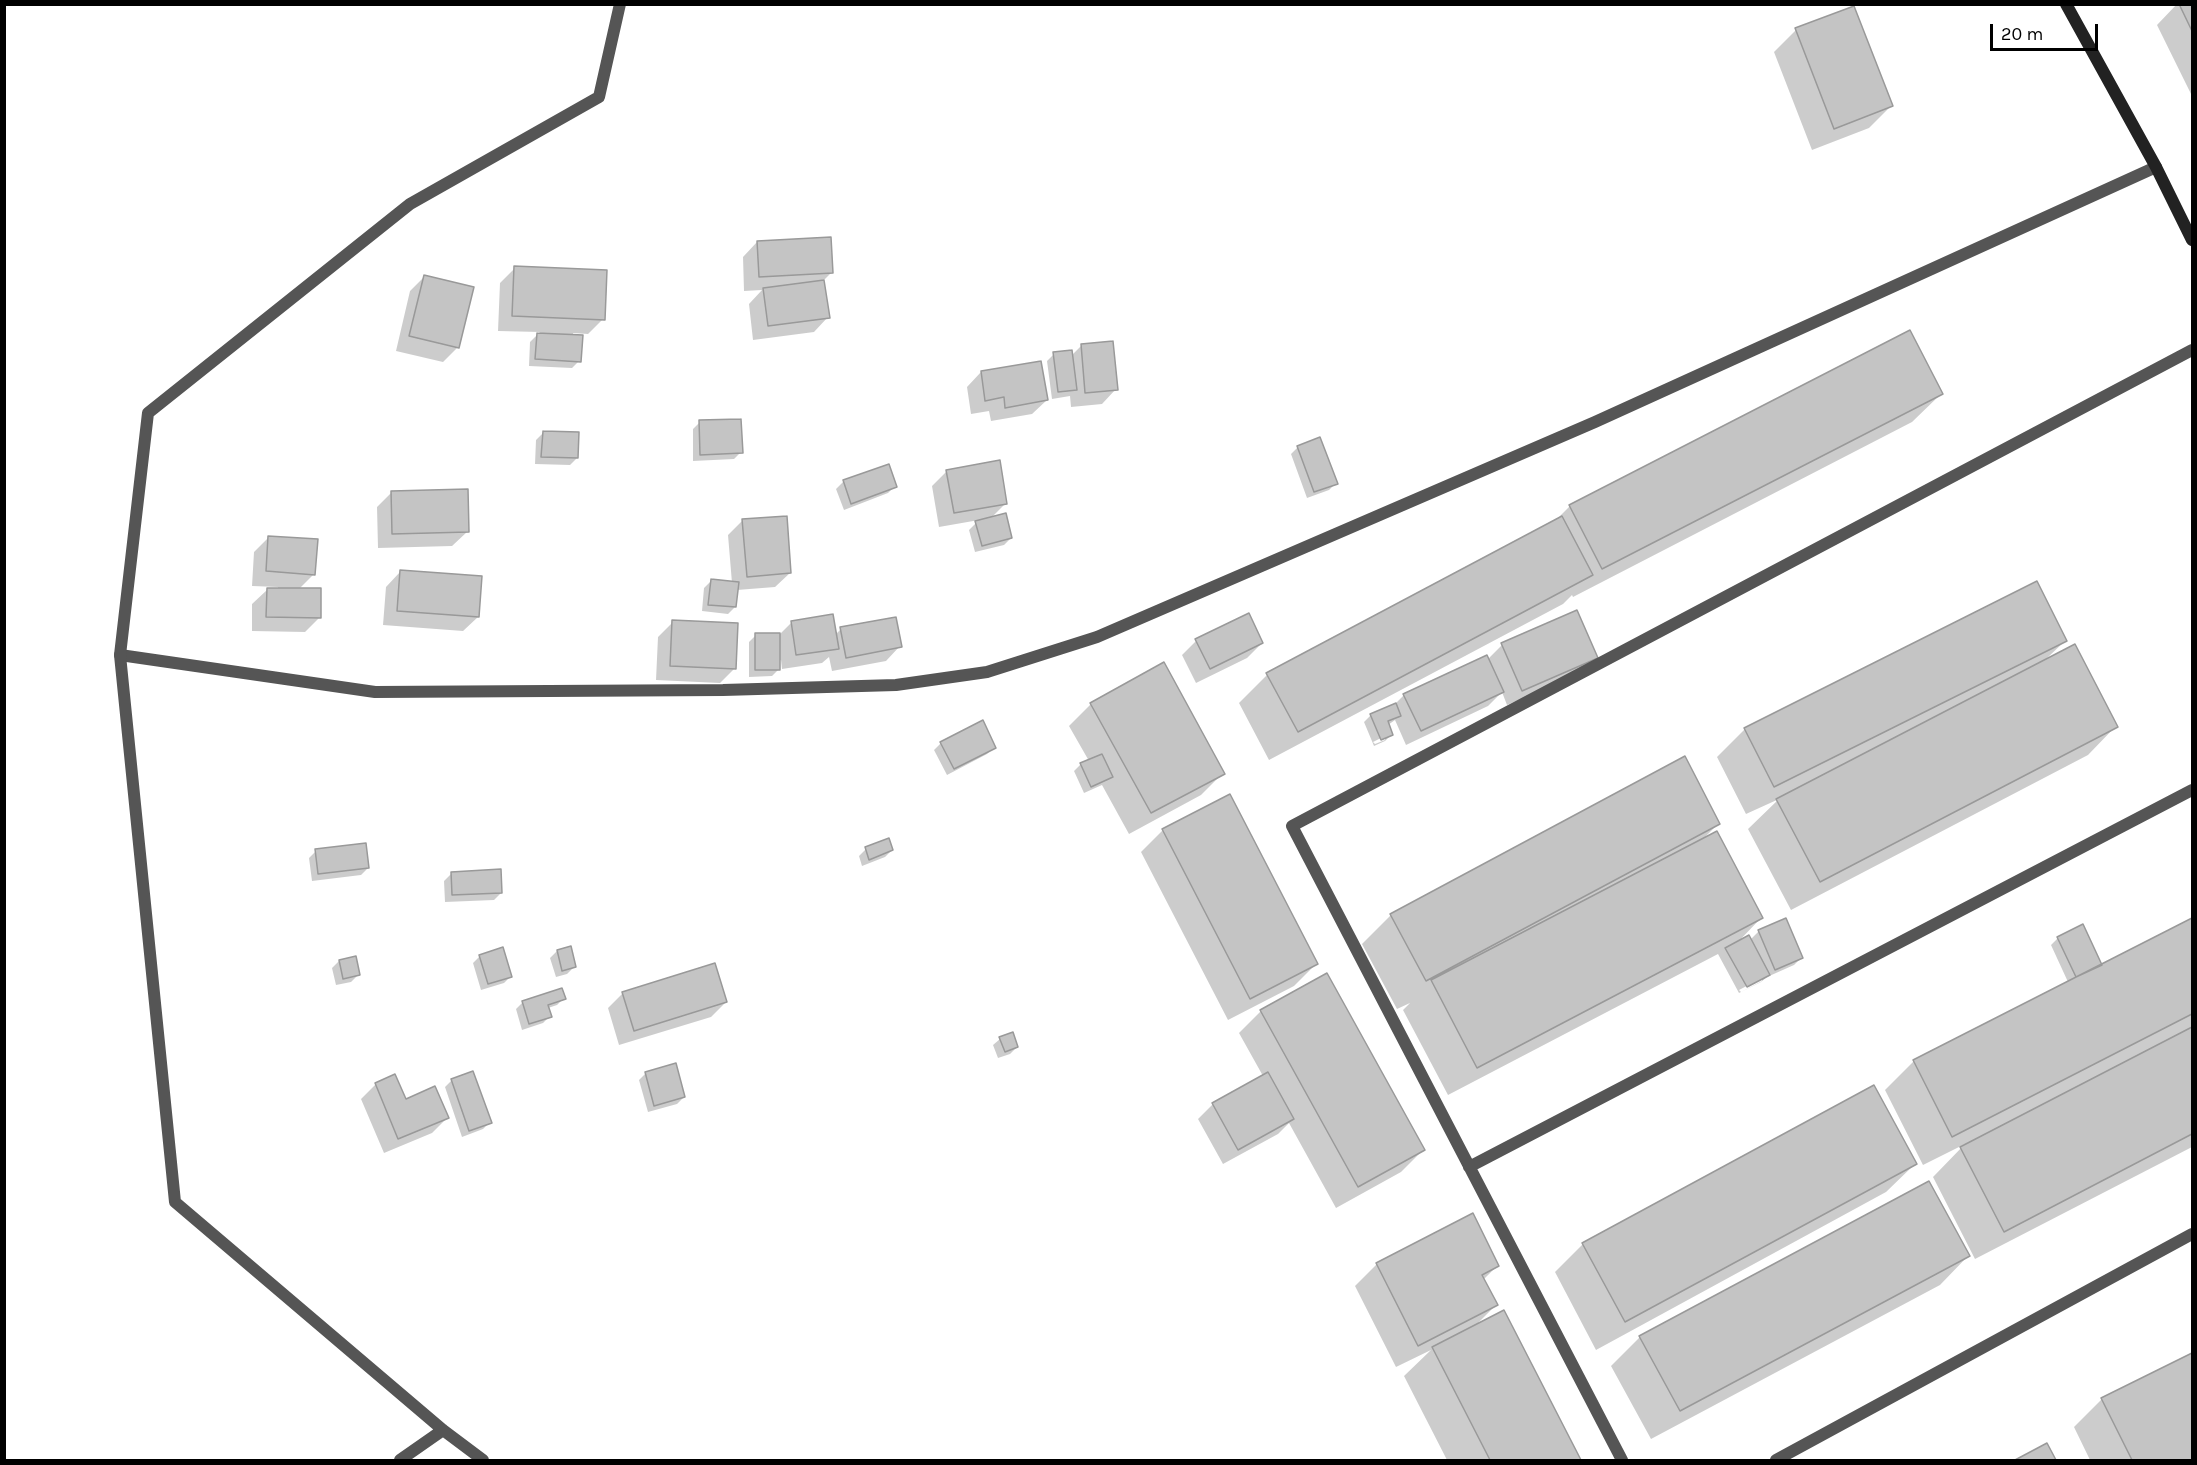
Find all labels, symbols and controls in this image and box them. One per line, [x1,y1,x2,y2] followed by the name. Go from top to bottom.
[1993,12,2101,50] scale bar
[2001,23,2043,45] text: 20 m

